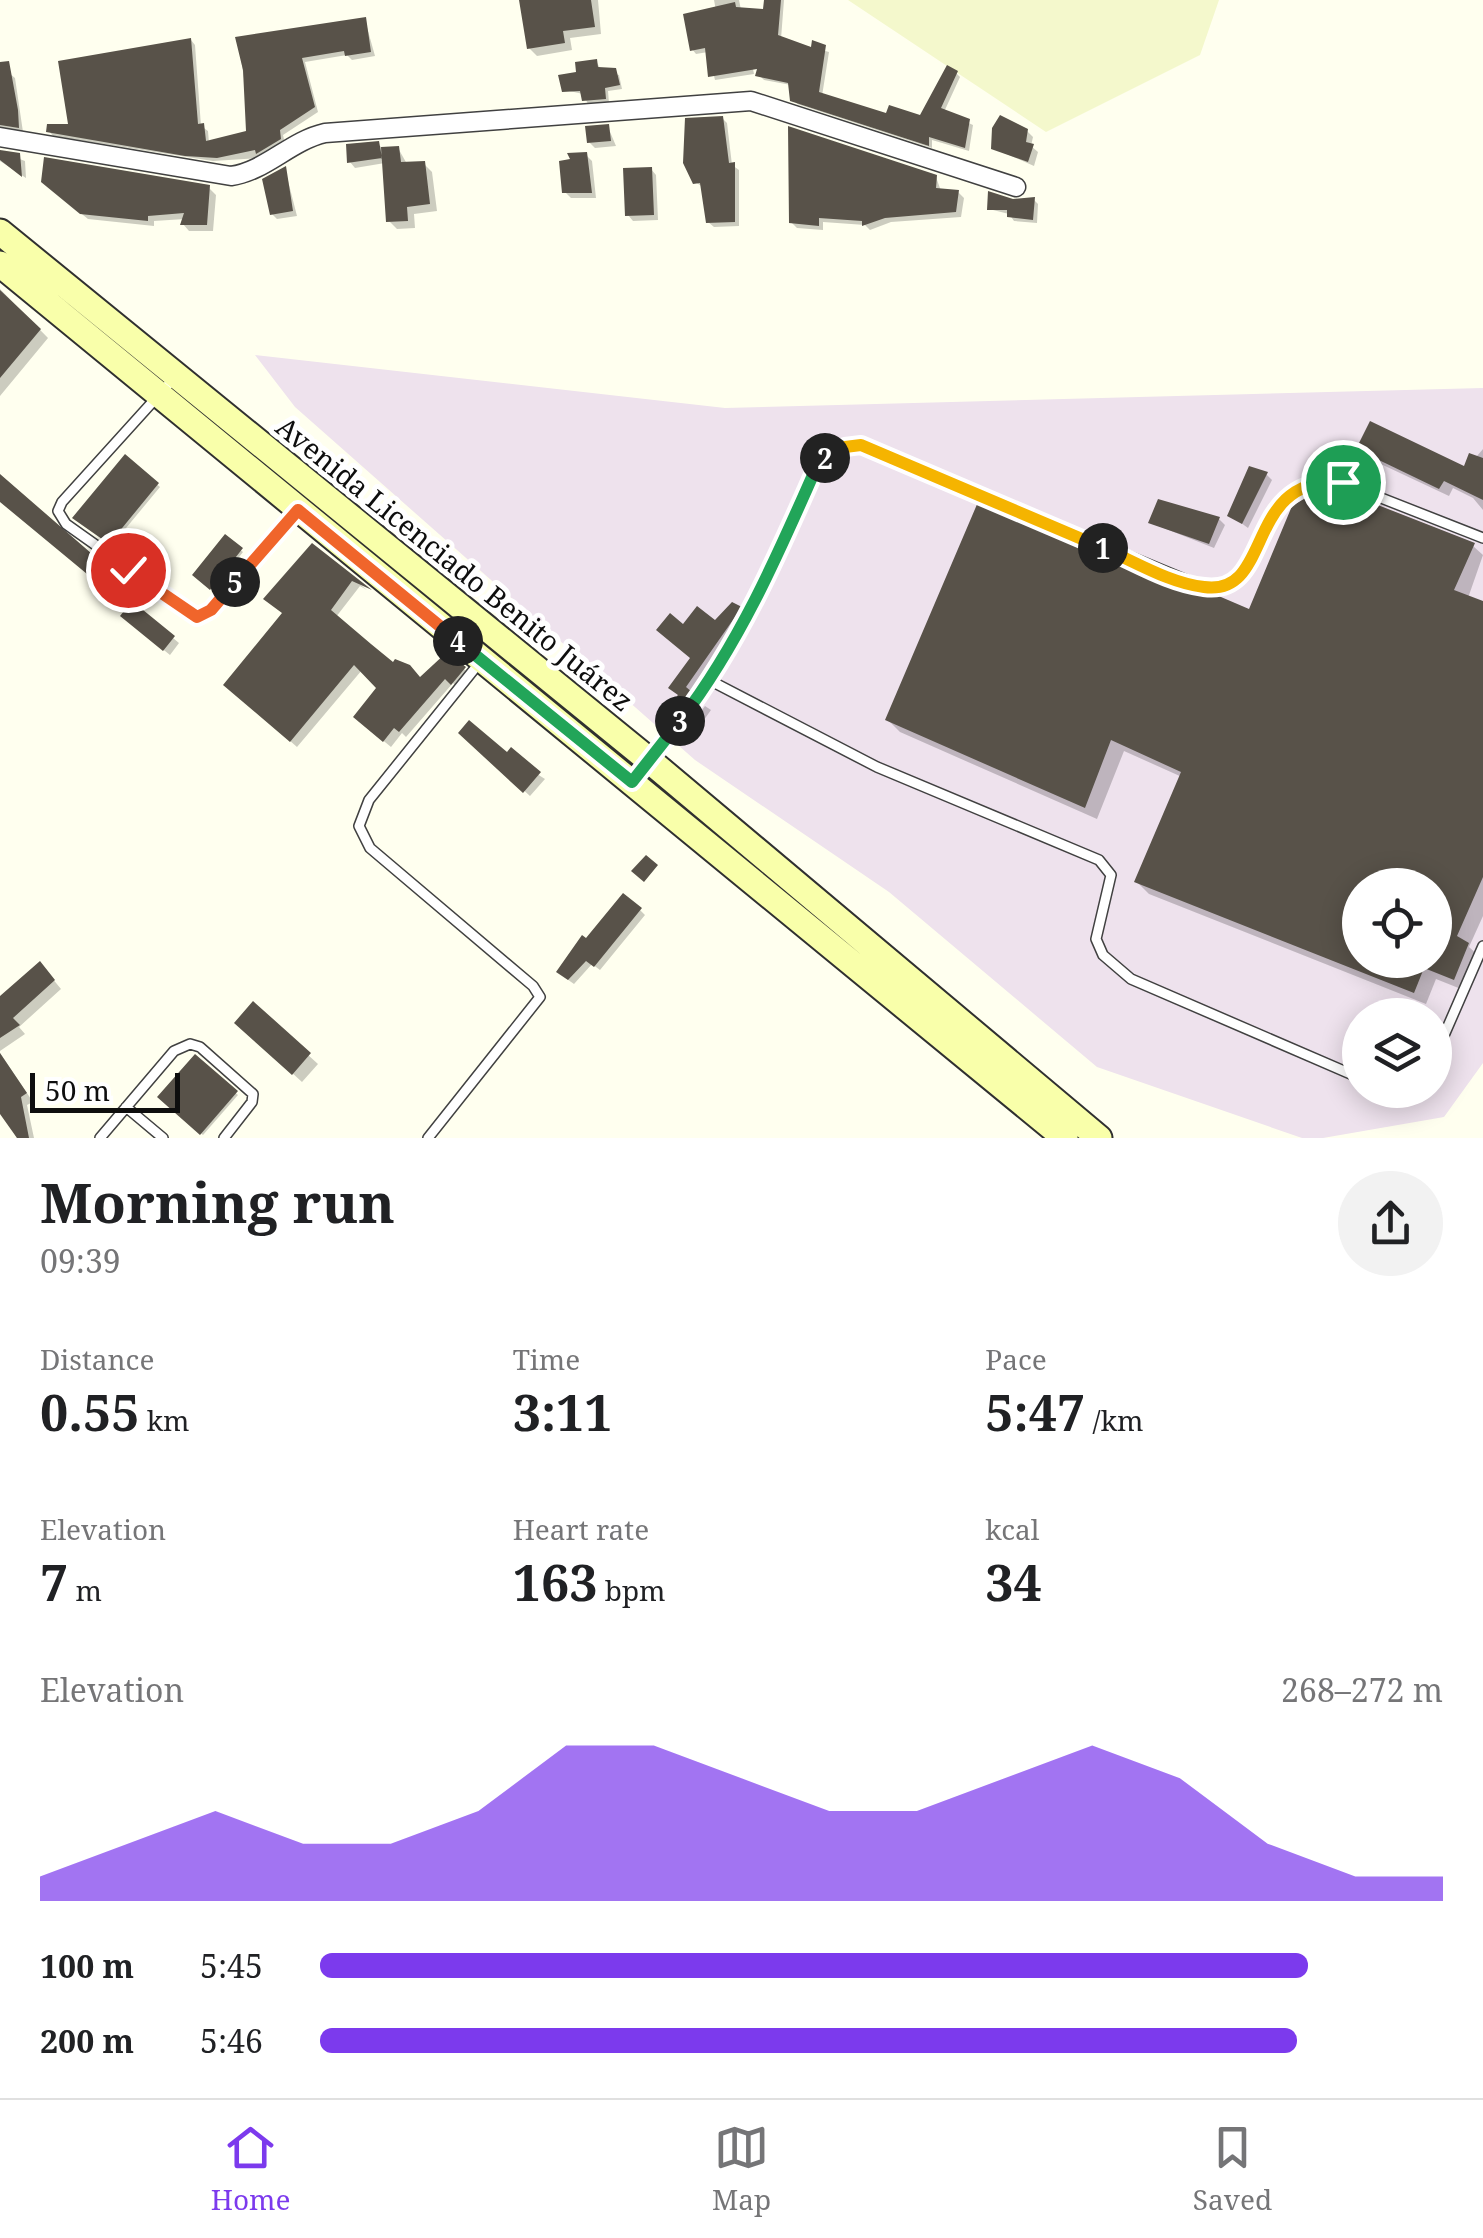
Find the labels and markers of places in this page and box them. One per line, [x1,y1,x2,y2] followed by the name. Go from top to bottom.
[800,433,850,483] pin: 2
[1301,440,1386,525] pin
[1078,523,1128,573] pin: 1
[86,528,171,613] pin
[210,557,260,607] pin: 5
[433,616,483,666] pin: 4
[655,696,705,746] pin: 3

